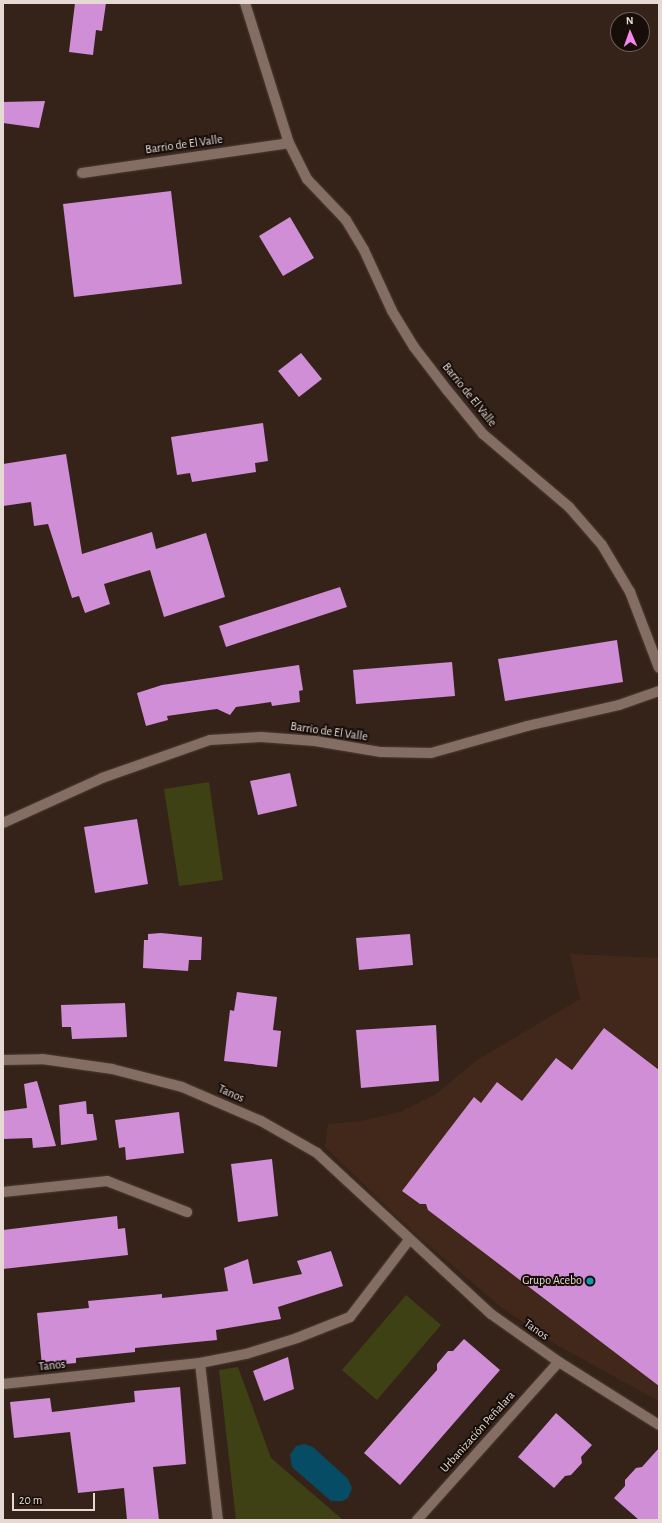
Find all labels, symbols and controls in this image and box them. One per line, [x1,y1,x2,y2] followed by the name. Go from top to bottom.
[610,12,650,52] north arrow
[626,15,634,26] text: N
[144,132,224,158] street label: Barrio de El Valle
[439,360,499,430] street label: Barrio de El Valle
[289,719,369,745] street label: Barrio de El Valle
[216,1082,246,1106] street label: Tanos
[522,1274,582,1288] place label: Grupo Acebo
[585,1276,595,1286] marker: Grupo Acebo
[521,1316,551,1344] street label: Tanos
[38,1357,66,1375] street label: Tanos
[438,1388,518,1476] street label: Urbanización Peñalara
[14,1485,97,1511] scale bar
[19,1494,42,1506] text: 20 m

